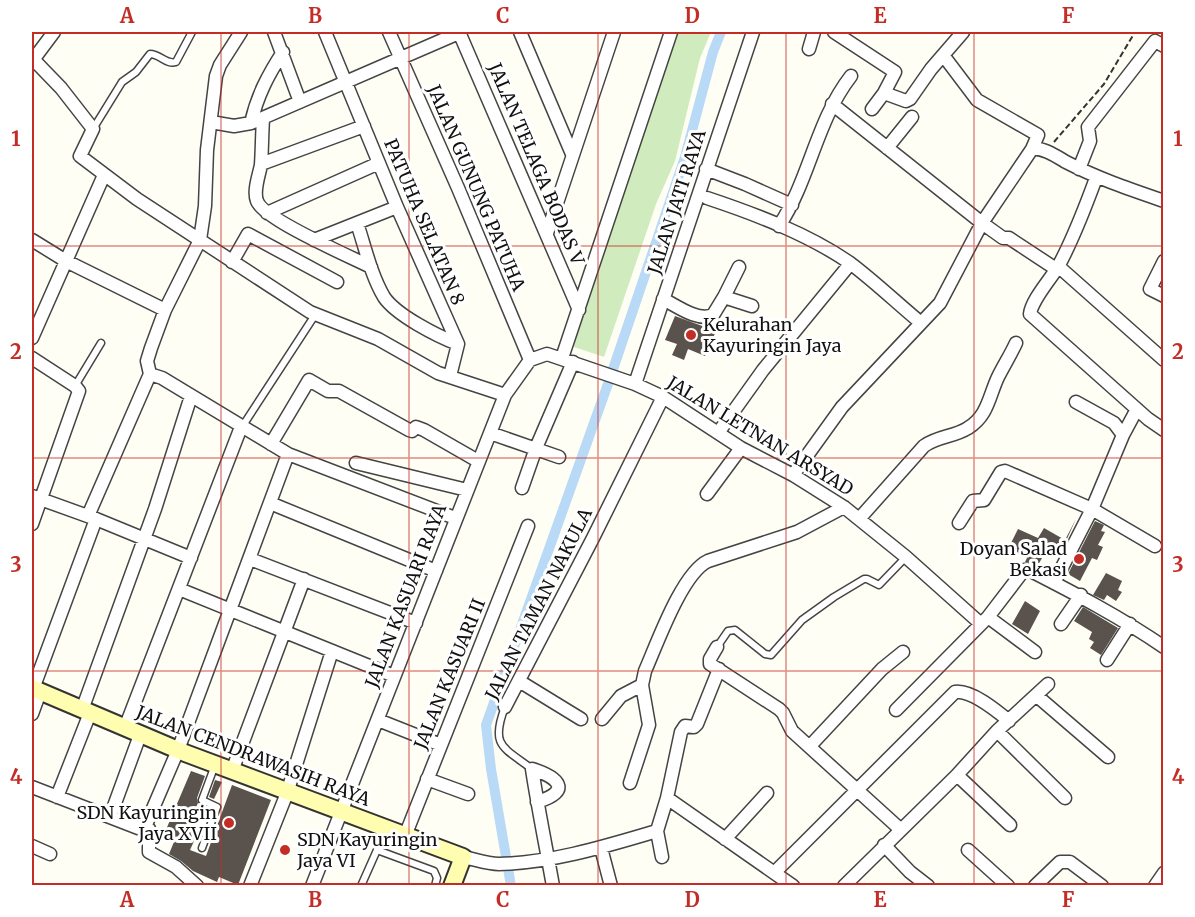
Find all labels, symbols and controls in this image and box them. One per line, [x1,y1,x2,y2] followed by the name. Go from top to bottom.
[119,3,135,28] text: A
[308,3,322,28] text: B
[496,3,510,28] text: C
[684,3,700,28] text: D
[873,3,887,28] text: E
[1062,3,1075,28] text: F
[483,59,590,269] street label: JALAN TELAGA BODAS V
[422,80,531,295] street label: JALAN GUNUNG PATUHA
[11,126,21,151] text: 1
[642,126,711,278] street label: JALAN JATI RAYA
[1173,126,1183,151] text: 1
[379,135,470,308] street label: PATUHA SELATAN 8
[703,313,842,357] place label: Kelurahan Kayuringin Jaya
[684,328,698,342] marker: Kelurahan Kayuringin Jaya
[10,339,22,364] text: 2
[1172,339,1184,364] text: 2
[662,370,858,500] street label: JALAN LETNAN ARSYAD
[360,500,451,692] street label: JALAN KASUARI RAYA
[480,504,597,705] street label: JALAN TAMAN NAKULA
[960,537,1067,581] place label: Doyan Salad Bekasi
[10,552,22,577] text: 3
[1072,552,1086,566] marker: Doyan Salad Bekasi
[1172,552,1184,577] text: 3
[408,595,490,753] street label: JALAN KASUARI II
[132,700,374,811] street label: JALAN CENDRAWASIH RAYA
[10,764,23,789] text: 4
[1172,764,1185,789] text: 4
[76,801,217,845] place label: SDN Kayuringin Jaya XVII
[222,816,236,830] marker: SDN Kayuringin Jaya XVII
[296,828,438,872] place label: SDN Kayuringin Jaya VI
[278,843,292,857] marker: SDN Kayuringin Jaya VI
[119,887,135,912] text: A
[308,887,322,912] text: B
[496,887,510,912] text: C
[684,887,700,912] text: D
[873,887,887,912] text: E
[1062,887,1075,912] text: F

